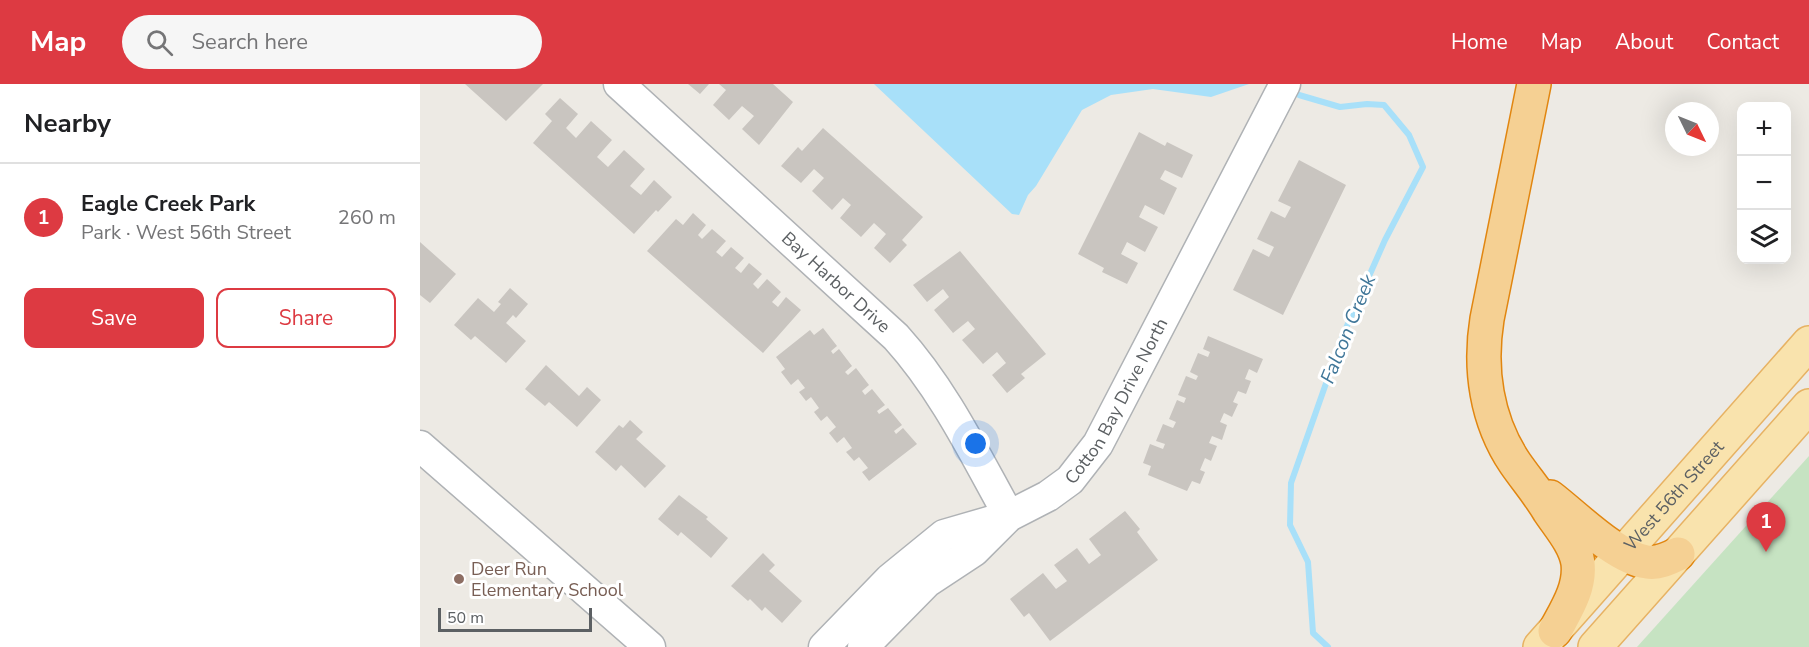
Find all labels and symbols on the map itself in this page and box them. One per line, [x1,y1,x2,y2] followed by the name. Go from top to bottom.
[1665,102,1719,156] north arrow
[776,226,896,338] street label: Bay Harbor Drive
[1314,270,1383,388] water label: Falcon Creek
[1059,314,1173,489] street label: Cotton Bay Drive North
[961,429,990,458] your location
[1619,435,1730,556] street label: West 56th Street
[1746,502,1786,552] pin: 1
[471,557,624,602] place label: Deer Run Elementary School
[452,572,466,586] marker: Deer Run Elementary School
[438,605,592,632] scale bar

